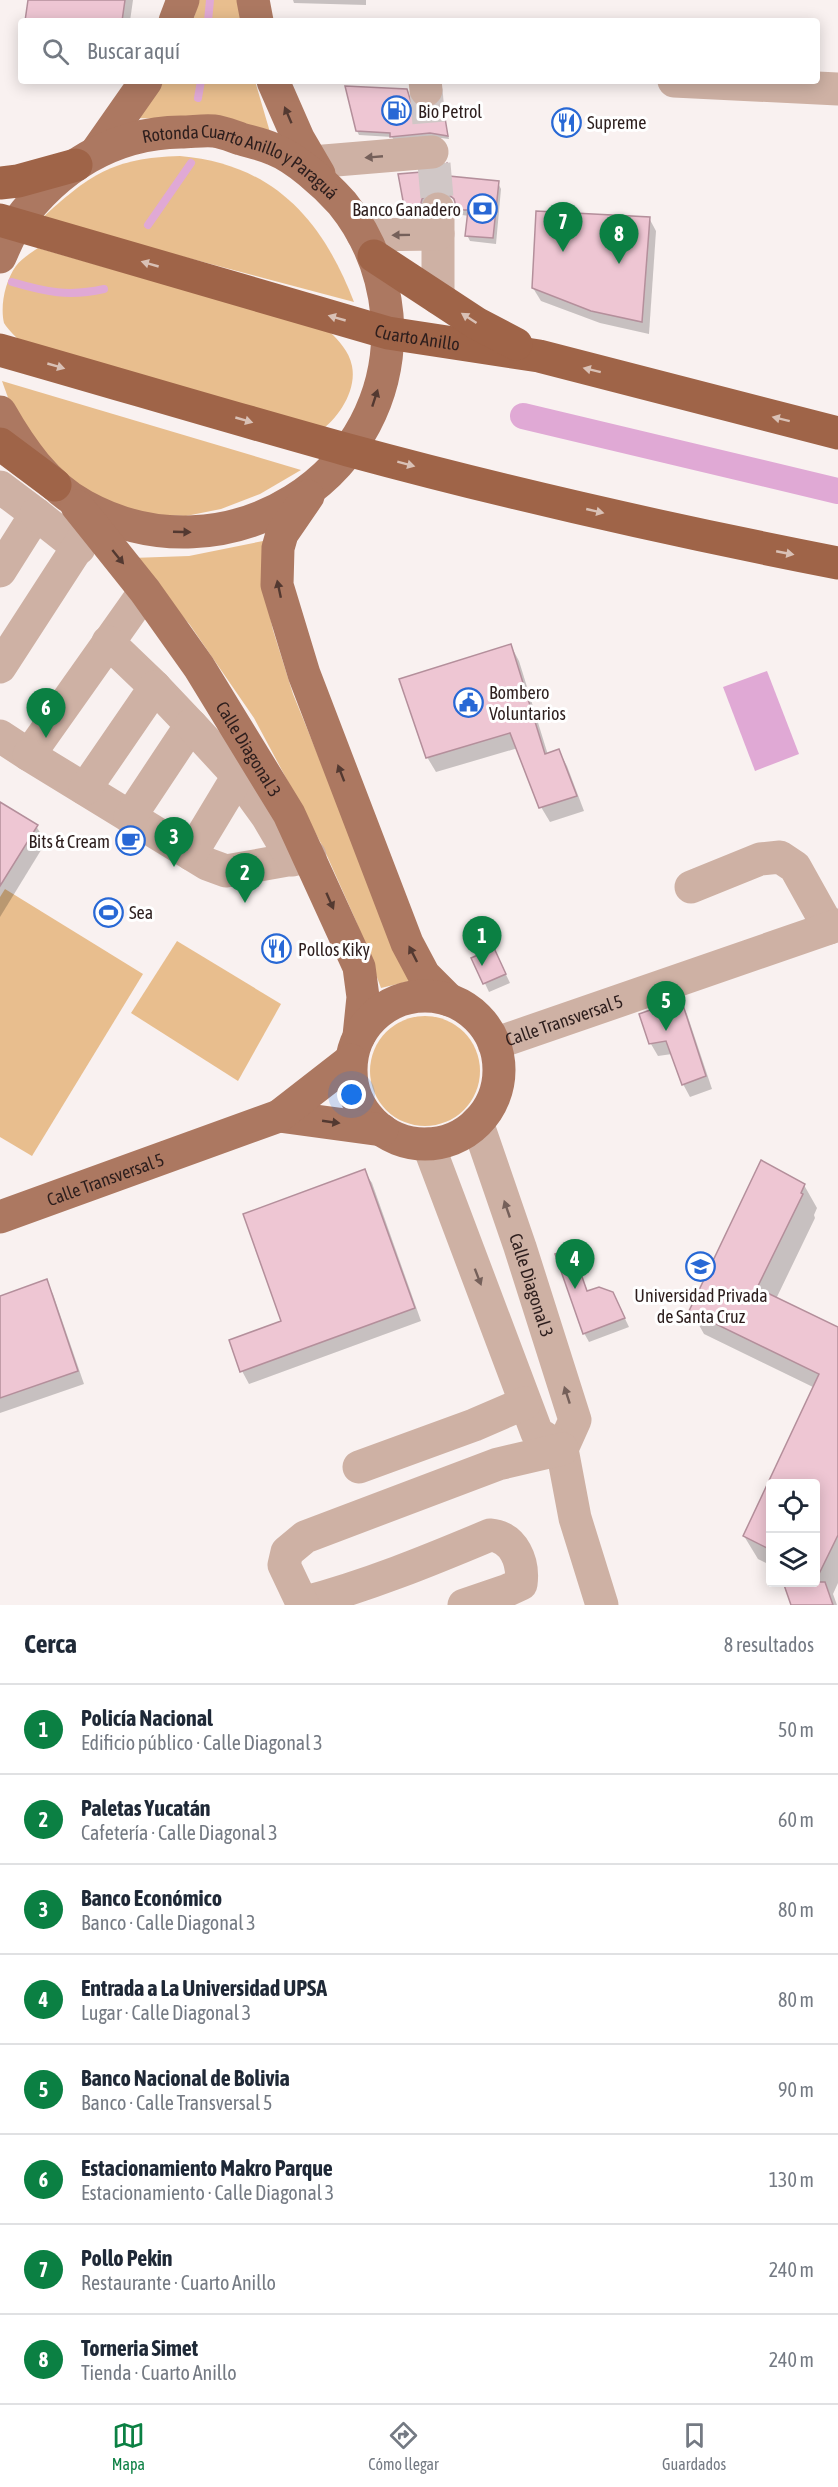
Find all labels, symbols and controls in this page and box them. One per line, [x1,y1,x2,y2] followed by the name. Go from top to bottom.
[18,18,820,84] search box
[39,35,72,68] icon: search
[87,38,180,64] text: Buscar aquí
[381,95,413,127] fuel station icon: Bio Petrol
[418,101,482,122] place label: Bio Petrol
[283,106,292,123] one-way arrow
[550,106,582,138] restaurant icon: Supreme
[587,112,646,133] place label: Supreme
[140,120,343,203] street label: Rotonda Cuarto Anillo y Paraguá
[364,152,383,162] one-way arrow
[466,193,498,225] bank icon: Banco Ganadero
[352,199,461,220] place label: Banco Ganadero
[544,202,582,252] pin: 7
[600,214,638,264] pin: 8
[391,230,410,240] one-way arrow
[141,259,159,268] one-way arrow
[328,313,346,322] one-way arrow
[460,313,477,324] one-way arrow
[373,319,462,354] street label: Cuarto Anillo
[47,362,65,371] one-way arrow
[583,365,601,374] one-way arrow
[371,389,381,407] one-way arrow
[772,413,791,423] one-way arrow
[235,416,253,425] one-way arrow
[396,460,415,470] one-way arrow
[586,507,604,517] one-way arrow
[172,527,191,537] one-way arrow
[112,549,125,565] one-way arrow
[776,549,795,558] one-way arrow
[274,579,283,598] one-way arrow
[489,682,566,724] place label: Bombero Voluntarios
[452,686,484,718] public building icon: Bombero Voluntarios
[26,688,66,738] pin: 6
[212,697,286,800] street label: Calle Diagonal 3
[336,764,346,782] one-way arrow
[154,818,194,867] pin: 3
[115,825,147,857] cafe icon: Bits & Cream
[29,831,110,852] place label: Bits & Cream
[226,854,264,903] pin: 2
[325,892,335,910] one-way arrow
[92,896,124,928] sports icon: Sea
[129,902,153,923] place label: Sea
[462,916,502,966] pin: 1
[261,933,293,965] restaurant icon: Pollos Kiky
[298,939,370,960] place label: Pollos Kiky
[408,946,418,963] one-way arrow
[646,982,686,1031] pin: 5
[502,990,625,1050] street label: Calle Transversal 5
[337,1080,366,1109] your location
[321,1118,340,1127] one-way arrow
[44,1148,167,1210] street label: Calle Transversal 5
[502,1200,512,1218] one-way arrow
[505,1230,558,1339] street label: Calle Diagonal 3
[556,1240,594,1289] pin: 4
[685,1250,717,1282] school or university icon: Universidad Privada de Santa Cruz
[474,1268,484,1286] one-way arrow
[634,1285,768,1327] place label: Universidad Privada de Santa Cruz
[562,1386,571,1404] one-way arrow
[766,1479,820,1587] map controls
[766,1479,820,1533] button: locate
[766,1533,820,1587] button: layers
[24,1629,77,1659] text: Cerca
[724,1633,814,1656] text: 8 resultados
[81,1705,213,1731] text: Policía Nacional
[39,1718,48,1741] text: 1
[778,1718,814,1741] text: 50 m
[81,1731,323,1754] text: Edificio público · Calle Diagonal 3
[81,1795,211,1821] text: Paletas Yucatán
[39,1808,48,1831] text: 2
[778,1808,814,1831] text: 60 m
[81,1821,278,1844] text: Cafetería · Calle Diagonal 3
[81,1885,222,1911] text: Banco Económico
[39,1898,48,1921] text: 3
[778,1898,814,1921] text: 80 m
[81,1911,256,1934] text: Banco · Calle Diagonal 3
[81,1975,327,2001] text: Entrada a La Universidad UPSA
[39,1988,48,2011] text: 4
[778,1988,814,2011] text: 80 m
[81,2001,251,2024] text: Lugar · Calle Diagonal 3
[81,2065,290,2091] text: Banco Nacional de Bolivia
[39,2078,48,2101] text: 5
[778,2078,814,2101] text: 90 m
[81,2091,273,2114] text: Banco · Calle Transversal 5
[81,2155,333,2181] text: Estacionamiento Makro Parque
[39,2168,48,2191] text: 6
[769,2168,814,2191] text: 130 m
[81,2181,334,2204] text: Estacionamiento · Calle Diagonal 3
[81,2245,173,2271] text: Pollo Pekin
[39,2258,48,2281] text: 7
[769,2258,814,2281] text: 240 m
[81,2271,276,2294] text: Restaurante · Cuarto Anillo
[81,2335,198,2361] text: Torneria Simet
[39,2348,48,2371] text: 8
[769,2348,814,2371] text: 240 m
[81,2361,237,2384] text: Tienda · Cuarto Anillo
[112,2419,145,2473] tab: Mapa
[368,2419,439,2473] tab: Cómo llegar
[662,2419,726,2473] tab: Guardados

